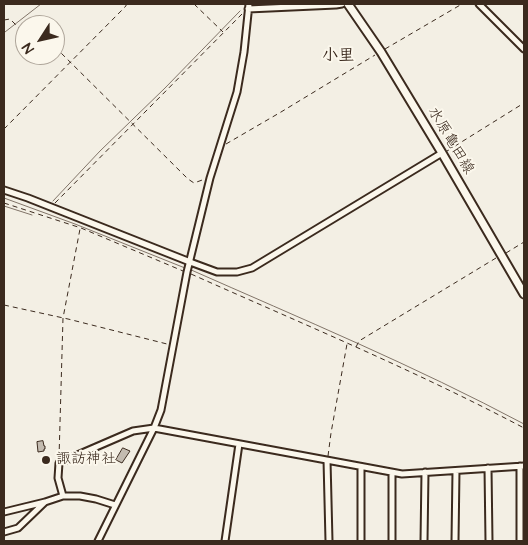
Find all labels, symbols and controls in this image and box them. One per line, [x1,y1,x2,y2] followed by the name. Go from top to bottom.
[15,15,65,65] north arrow
[18,39,39,57] text: N
[322,47,354,67] district label: 小里
[423,104,477,178] street label: 水原亀田線
[56,451,116,469] place label: 諏訪神社
[40,454,52,466] marker: 諏訪神社

